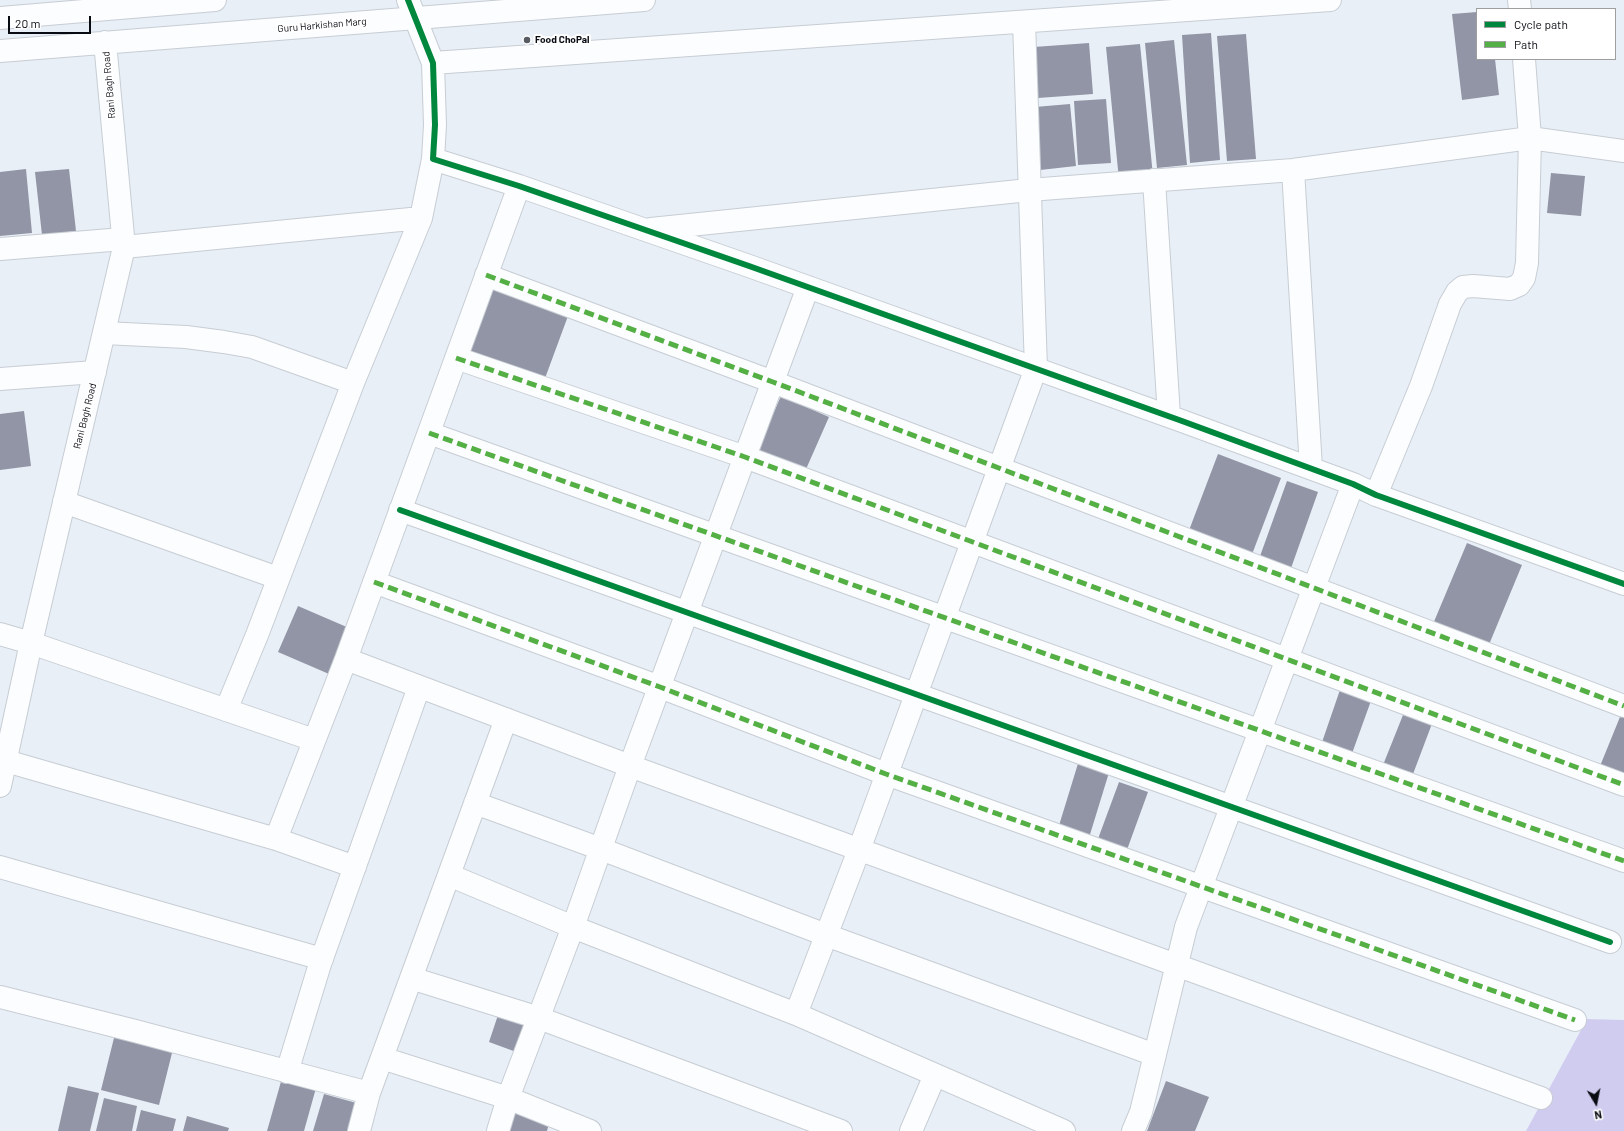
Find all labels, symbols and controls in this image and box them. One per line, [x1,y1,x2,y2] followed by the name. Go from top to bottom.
[10,8,93,34] scale bar
[1476,8,1616,60] legend
[277,15,367,35] street label: Guru Harkishan Marg
[15,16,41,30] text: 20 m
[1514,17,1568,31] text: Cycle path
[535,34,590,46] place label: Food ChoPal
[522,35,532,45] marker: Food ChoPal
[1514,37,1538,51] text: Path
[100,51,118,119] street label: Rani Bagh Road
[71,382,99,450] street label: Rani Bagh Road
[1576,1083,1616,1123] north arrow
[1593,1108,1603,1122] text: N

